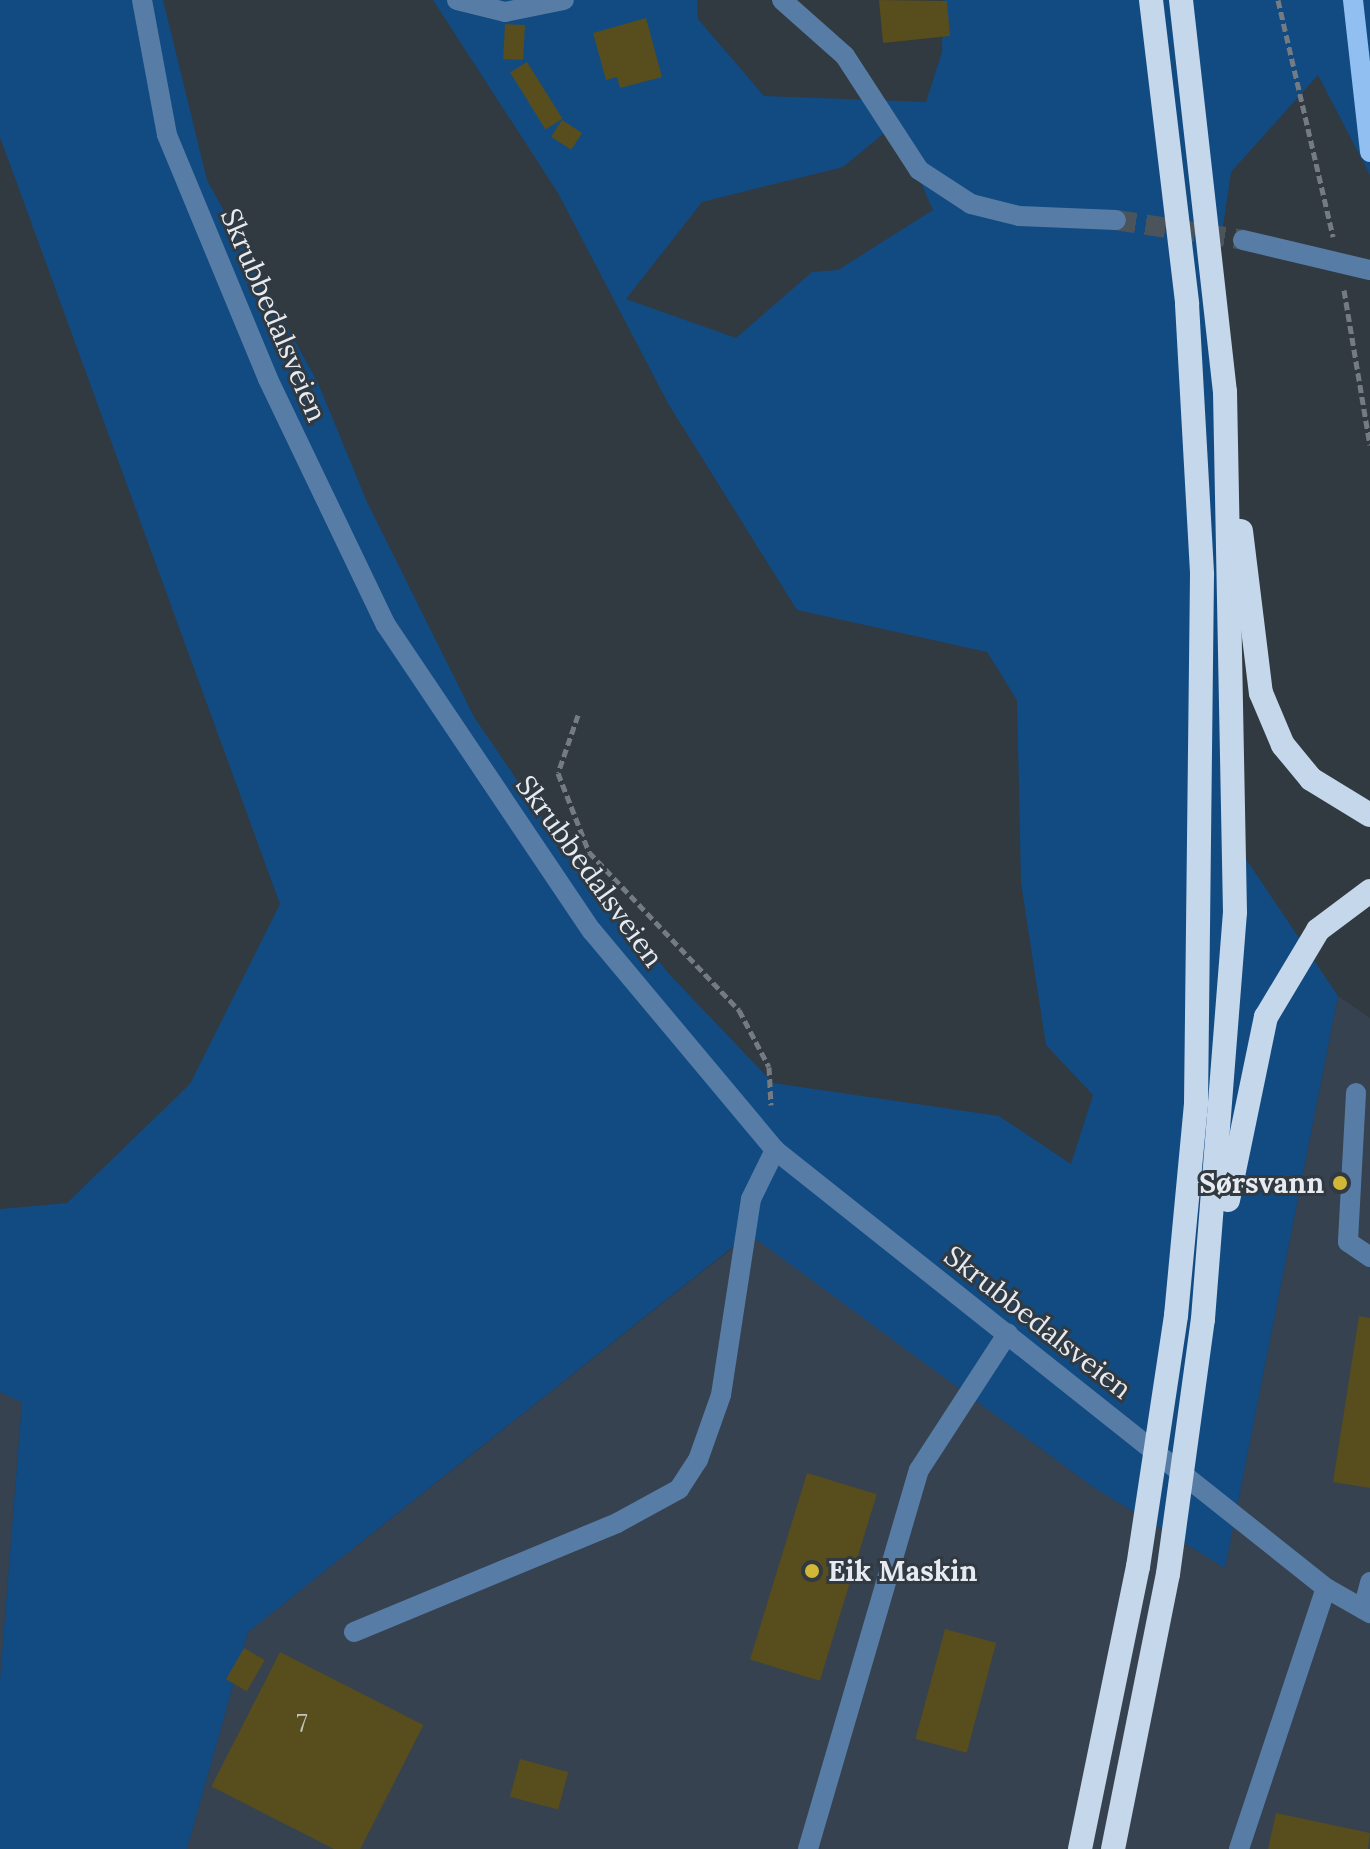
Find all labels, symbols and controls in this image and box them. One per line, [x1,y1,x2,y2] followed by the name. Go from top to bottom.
[214,203,334,427] street label: Skrubbedalsveien
[509,769,671,973] street label: Skrubbedalsveien
[1199,1166,1324,1200] place label: Sørsvann
[1331,1174,1349,1192] marker: Sørsvann
[938,1238,1138,1406] street label: Skrubbedalsveien
[828,1554,977,1588] place label: Eik Maskin
[803,1562,821,1580] marker: Eik Maskin
[296,1710,308,1738] house number: 7

